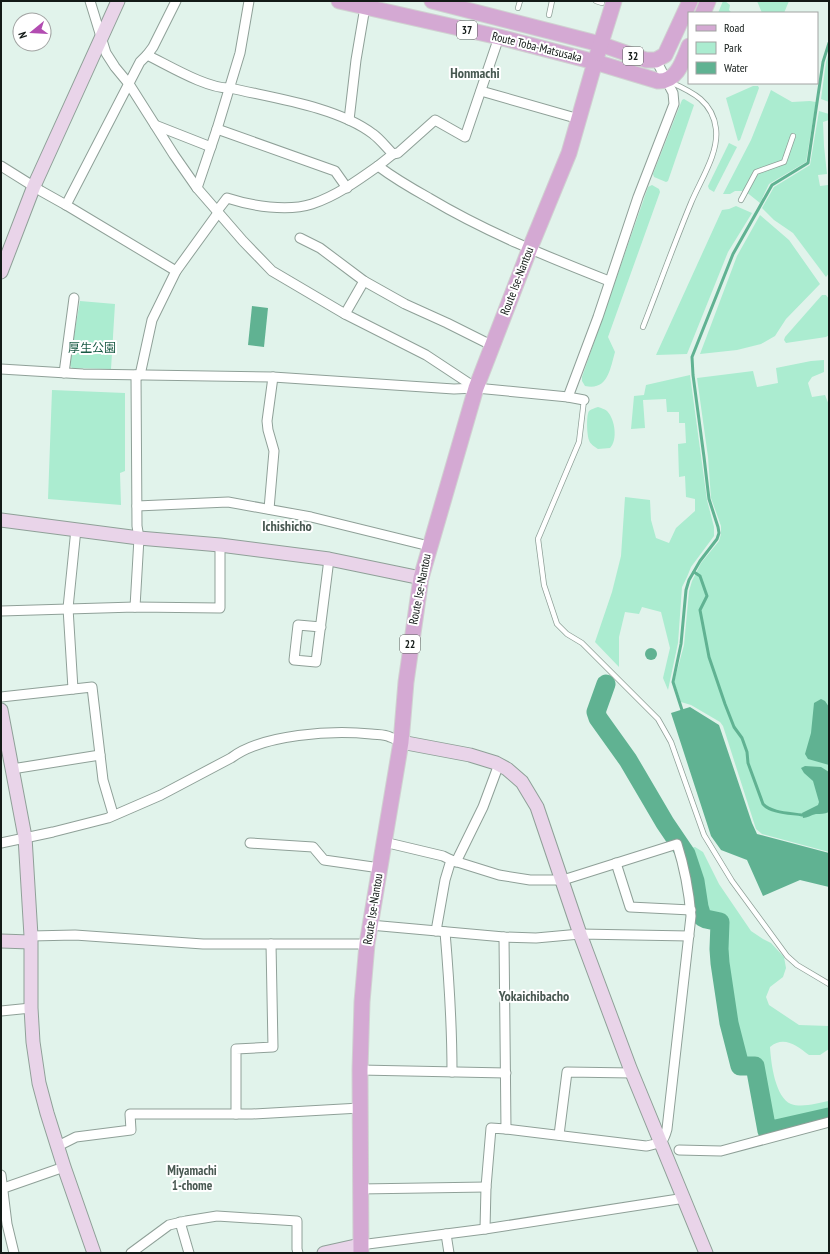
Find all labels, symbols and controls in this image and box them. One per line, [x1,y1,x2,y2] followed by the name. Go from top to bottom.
[12,12,52,52] north arrow
[688,12,818,84] legend
[724,20,744,35] text: Road
[457,21,477,39] road number: 37
[491,28,584,65] street label: Route Toba-Matsusaka
[15,30,30,40] text: N
[724,40,742,55] text: Park
[623,47,643,65] road number: 32
[724,60,749,75] text: Water
[450,64,500,82] district label: Honmachi
[497,245,536,317] street label: Route Ise-Nantou
[68,340,116,355] park label: 厚生公園
[262,517,312,535] district label: Ichishicho
[405,552,434,626] street label: Route Ise-Nantou
[400,635,420,653] road number: 22
[359,872,386,946] street label: Route Ise-Nantou
[498,987,569,1005] district label: Yokaichibacho
[167,1162,217,1194] district label: Miyamachi 1-chome

